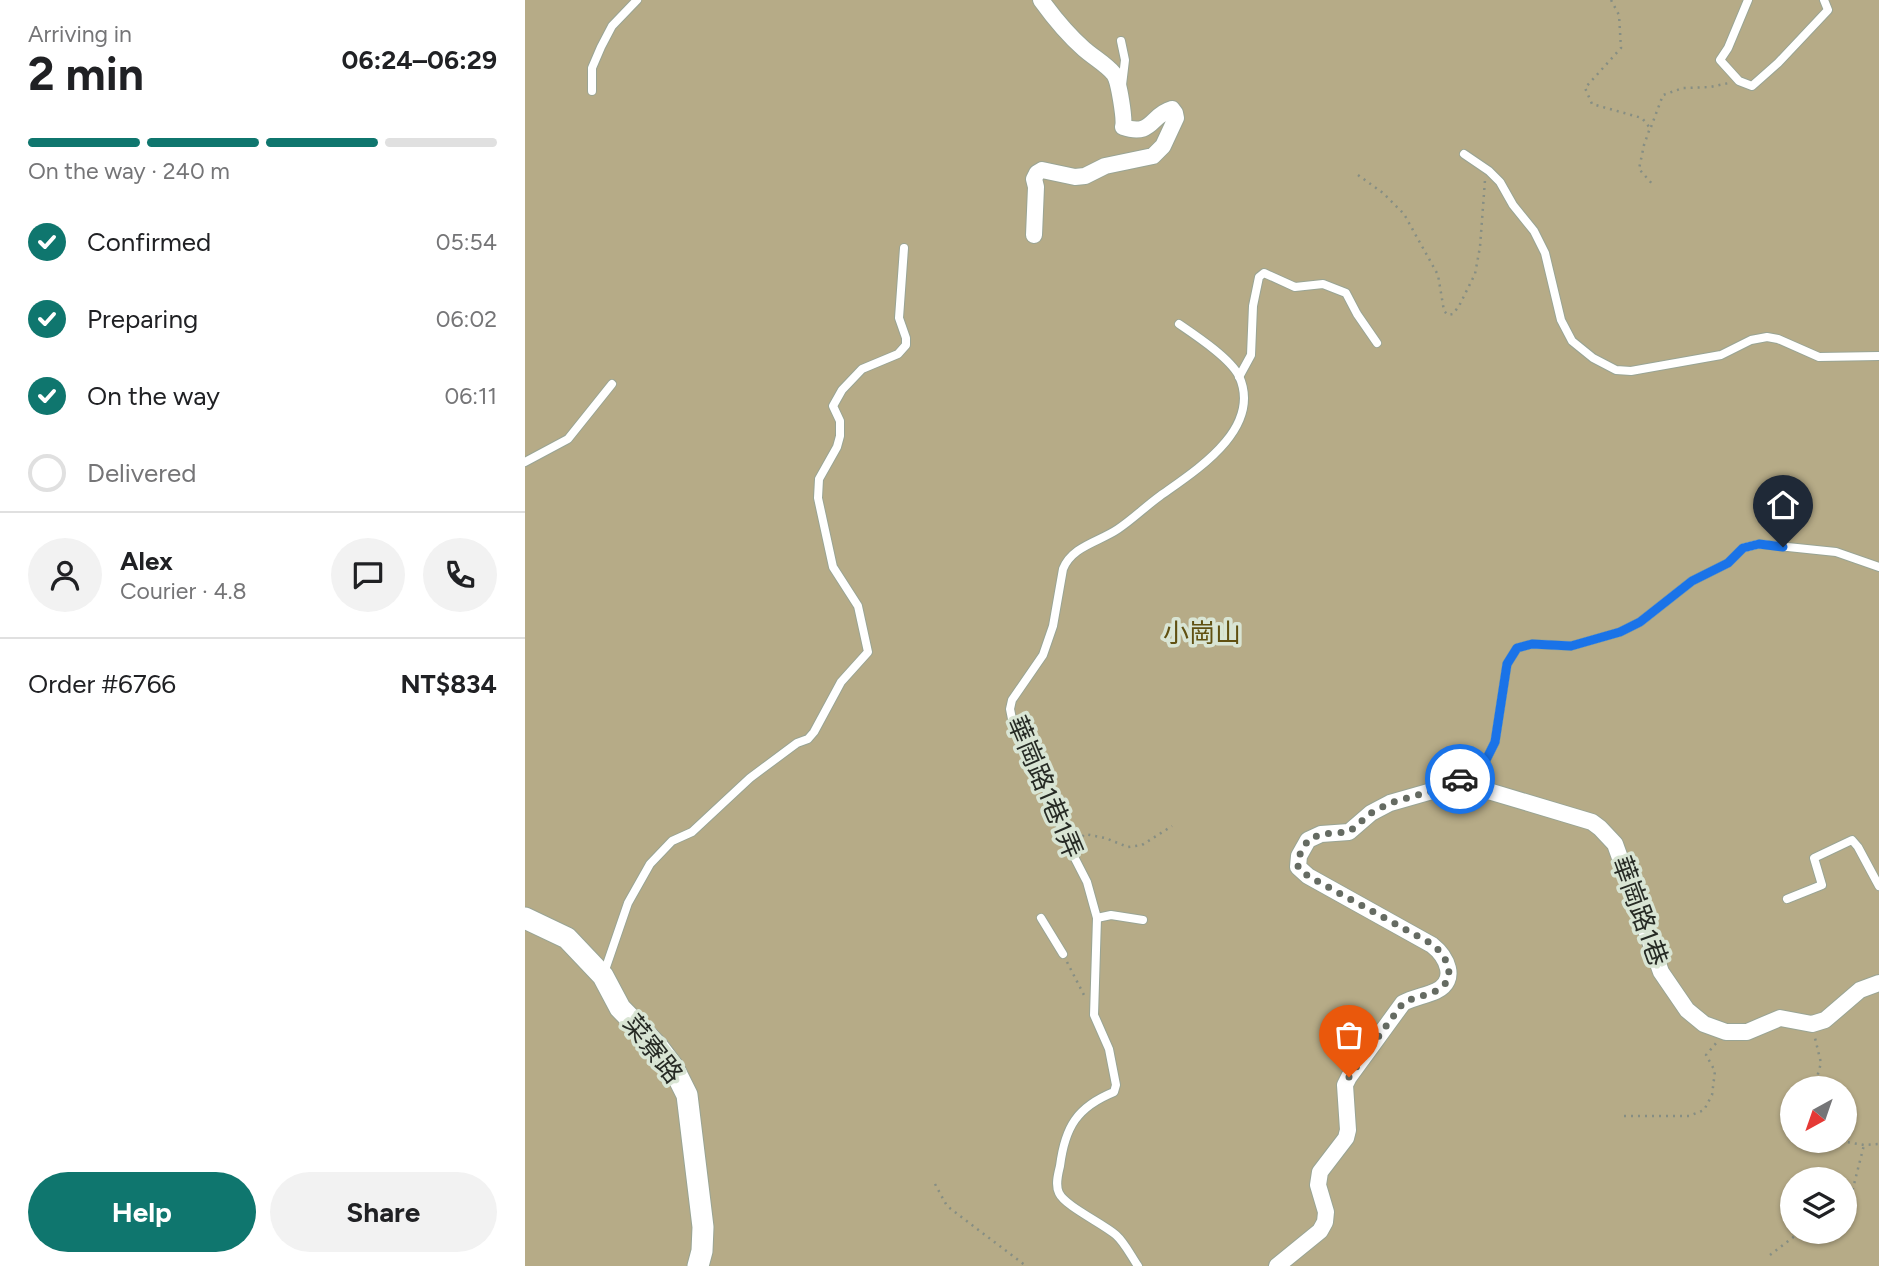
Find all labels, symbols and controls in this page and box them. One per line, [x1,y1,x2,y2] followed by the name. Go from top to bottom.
[28,20,132,48] text: Arriving in
[342,44,497,76] text: 06:24–06:29
[28,46,144,102] text: 2 min
[28,157,230,185] text: On the way · 240 m
[28,223,66,261] icon: check
[87,226,211,258] text: Confirmed
[436,228,497,256] text: 05:54
[28,300,66,338] icon: check
[87,303,198,335] text: Preparing
[436,305,497,333] text: 06:02
[28,377,66,415] icon: check
[87,380,220,412] text: On the way
[444,382,497,410] text: 06:11
[87,457,196,489] text: Delivered
[1753,475,1813,547] pin
[1764,486,1802,524] icon: home
[28,538,102,612] button: person
[331,538,405,612] button: chat
[423,538,497,612] button: phone
[120,545,173,577] text: Alex
[120,577,247,605] text: Courier · 4.8
[1163,617,1241,649] park label: 小崗山
[28,668,176,700] text: Order #6766
[400,668,497,700] text: NT$834
[1001,711,1089,863] street label: 華崗路1巷1弄
[1425,744,1495,814] courier
[1441,760,1479,798] icon: car
[1605,852,1675,970] street label: 華崗路1巷
[1319,1005,1379,1077] pin
[616,1008,690,1090] street label: 菜寮路
[1330,1016,1368,1054] icon: bag
[1780,1076,1857,1153] north arrow
[1780,1076,1857,1244] map controls
[1780,1167,1857,1244] button: layers
[28,1172,256,1252] button: Help
[270,1172,497,1252] button: Share

